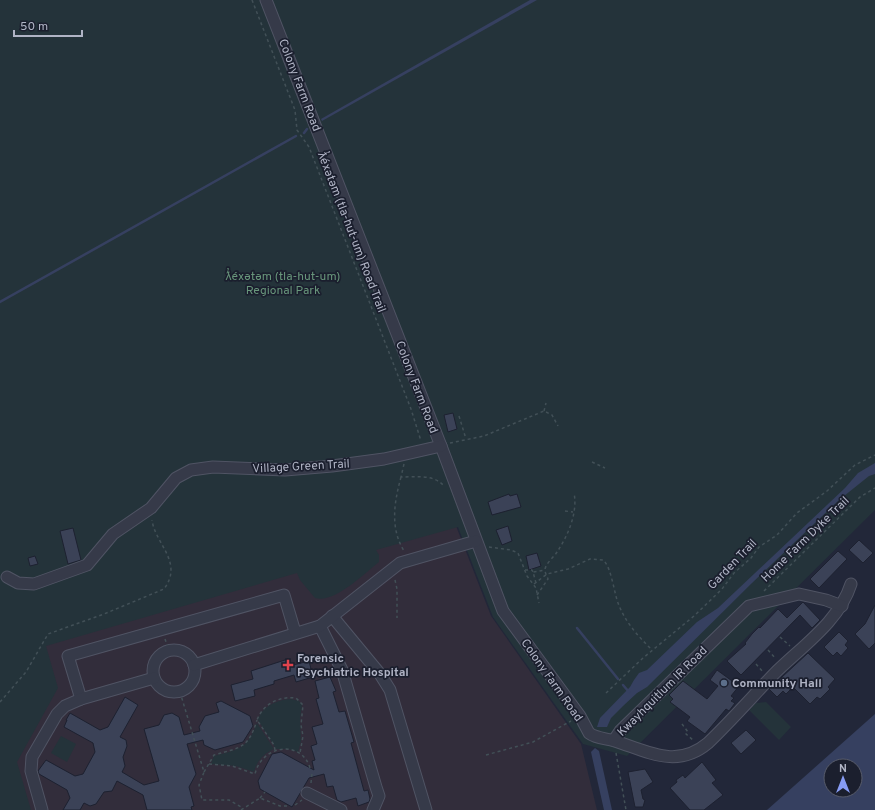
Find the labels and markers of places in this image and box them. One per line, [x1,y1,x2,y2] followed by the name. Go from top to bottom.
[297,651,409,681] place label: Forensic Psychiatric Hospital
[282,659,294,671] marker: Forensic Psychiatric Hospital
[732,676,822,692] place label: Community Hall
[719,678,729,688] marker: Community Hall

